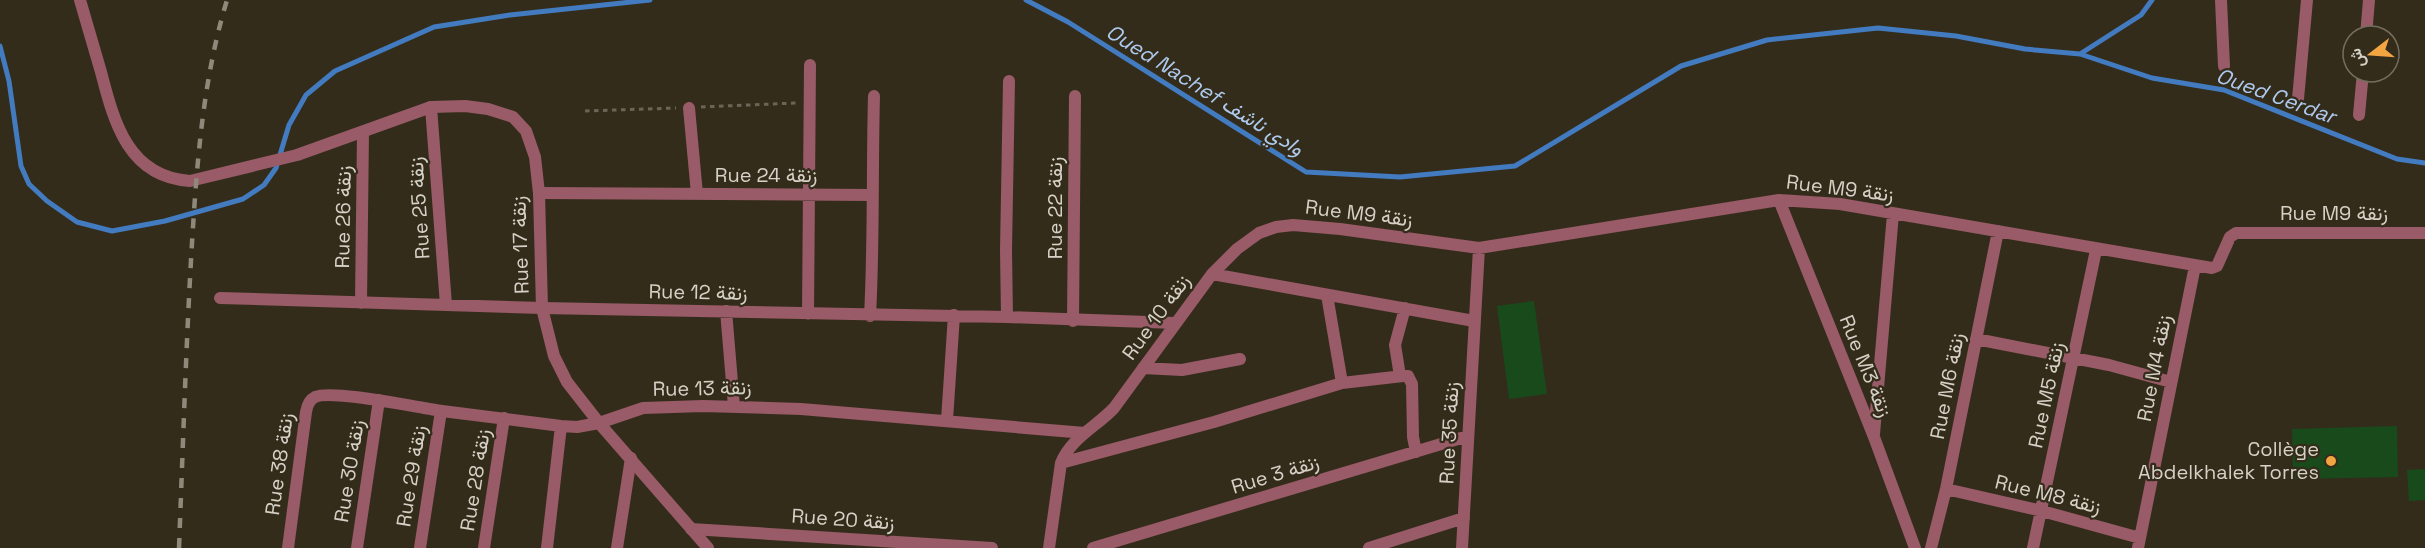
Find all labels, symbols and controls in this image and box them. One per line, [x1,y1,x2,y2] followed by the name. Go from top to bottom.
[1099,18,1310,165] water label: Oued Nachef وادي ناشف
[2341,24,2401,84] north arrow
[2344,46,2370,71] text: ش
[2213,61,2342,130] water label: Oued Cerdar
[402,156,436,260] street label: Rue 25 زنقة
[1042,157,1068,259] street label: Rue 22 زنقة
[715,162,817,188] street label: Rue 24 زنقة
[329,165,357,269] street label: Rue 26 زنقة
[1785,169,1895,207] street label: Rue M9 زنقة
[1304,194,1414,232] street label: Rue M9 زنقة
[505,196,535,294] street label: Rue 17 زنقة
[2280,200,2388,226] street label: Rue M9 زنقة
[1116,269,1196,365] street label: Rue 10 زنقة
[648,278,748,306] street label: Rue 12 زنقة
[1834,311,1898,421] street label: Rue M3 زنقة
[2131,312,2177,424] street label: Rue M4 زنقة
[1924,330,1970,442] street label: Rue M6 زنقة
[2022,340,2070,450] street label: Rue M5 زنقة
[652,374,752,402] street label: Rue 13 زنقة
[1433,381,1465,485] street label: Rue 35 زنقة
[259,411,299,517] street label: Rue 38 زنقة
[328,418,370,524] street label: Rue 30 زنقة
[390,423,432,529] street label: Rue 29 زنقة
[454,427,496,533] street label: Rue 28 زنقة
[2138,436,2319,485] place label: Collège Abdelkhalek Torres
[1228,448,1322,500] street label: Rue 3 زنقة
[2324,454,2338,468] marker: Collège Abdelkhalek Torres
[1992,468,2104,520] street label: Rue M8 زنقة
[791,502,895,536] street label: Rue 20 زنقة

